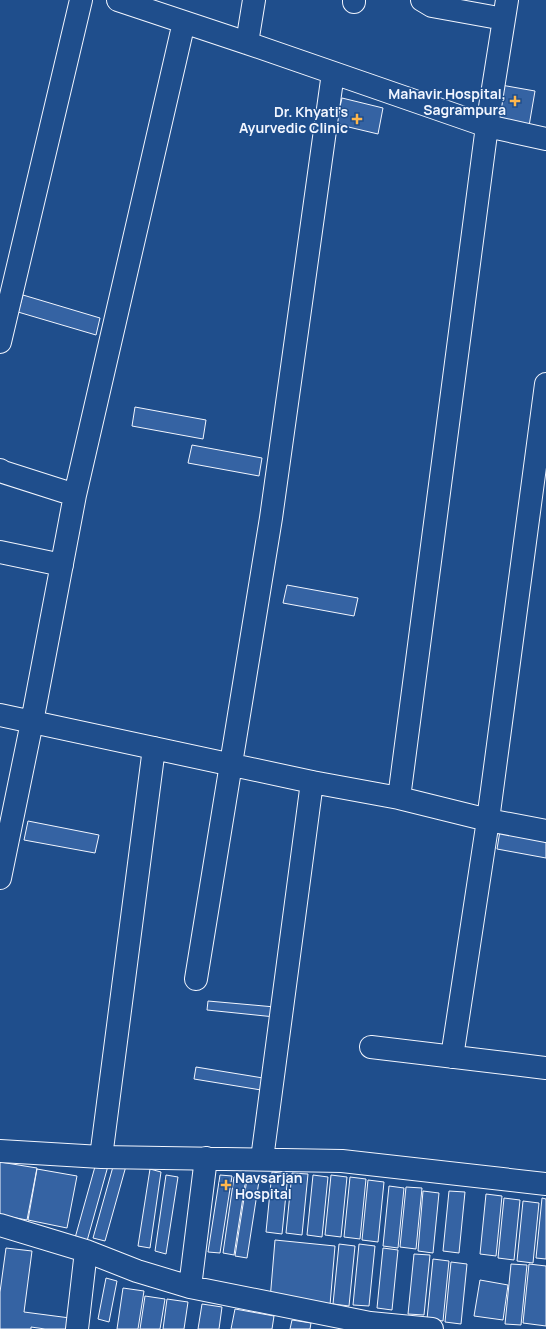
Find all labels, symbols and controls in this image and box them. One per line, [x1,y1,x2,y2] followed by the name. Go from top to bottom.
[388,84,506,119] place label: Mahavir Hospital, Sagrampura
[509,95,521,107] marker: Mahavir Hospital, Sagrampura
[239,102,348,137] place label: Dr. Khyati's Ayurvedic Clinic
[351,113,363,125] marker: Dr. Khyati's Ayurvedic Clinic
[235,1168,302,1203] place label: Navsarjan Hospital
[220,1179,232,1191] marker: Navsarjan Hospital

